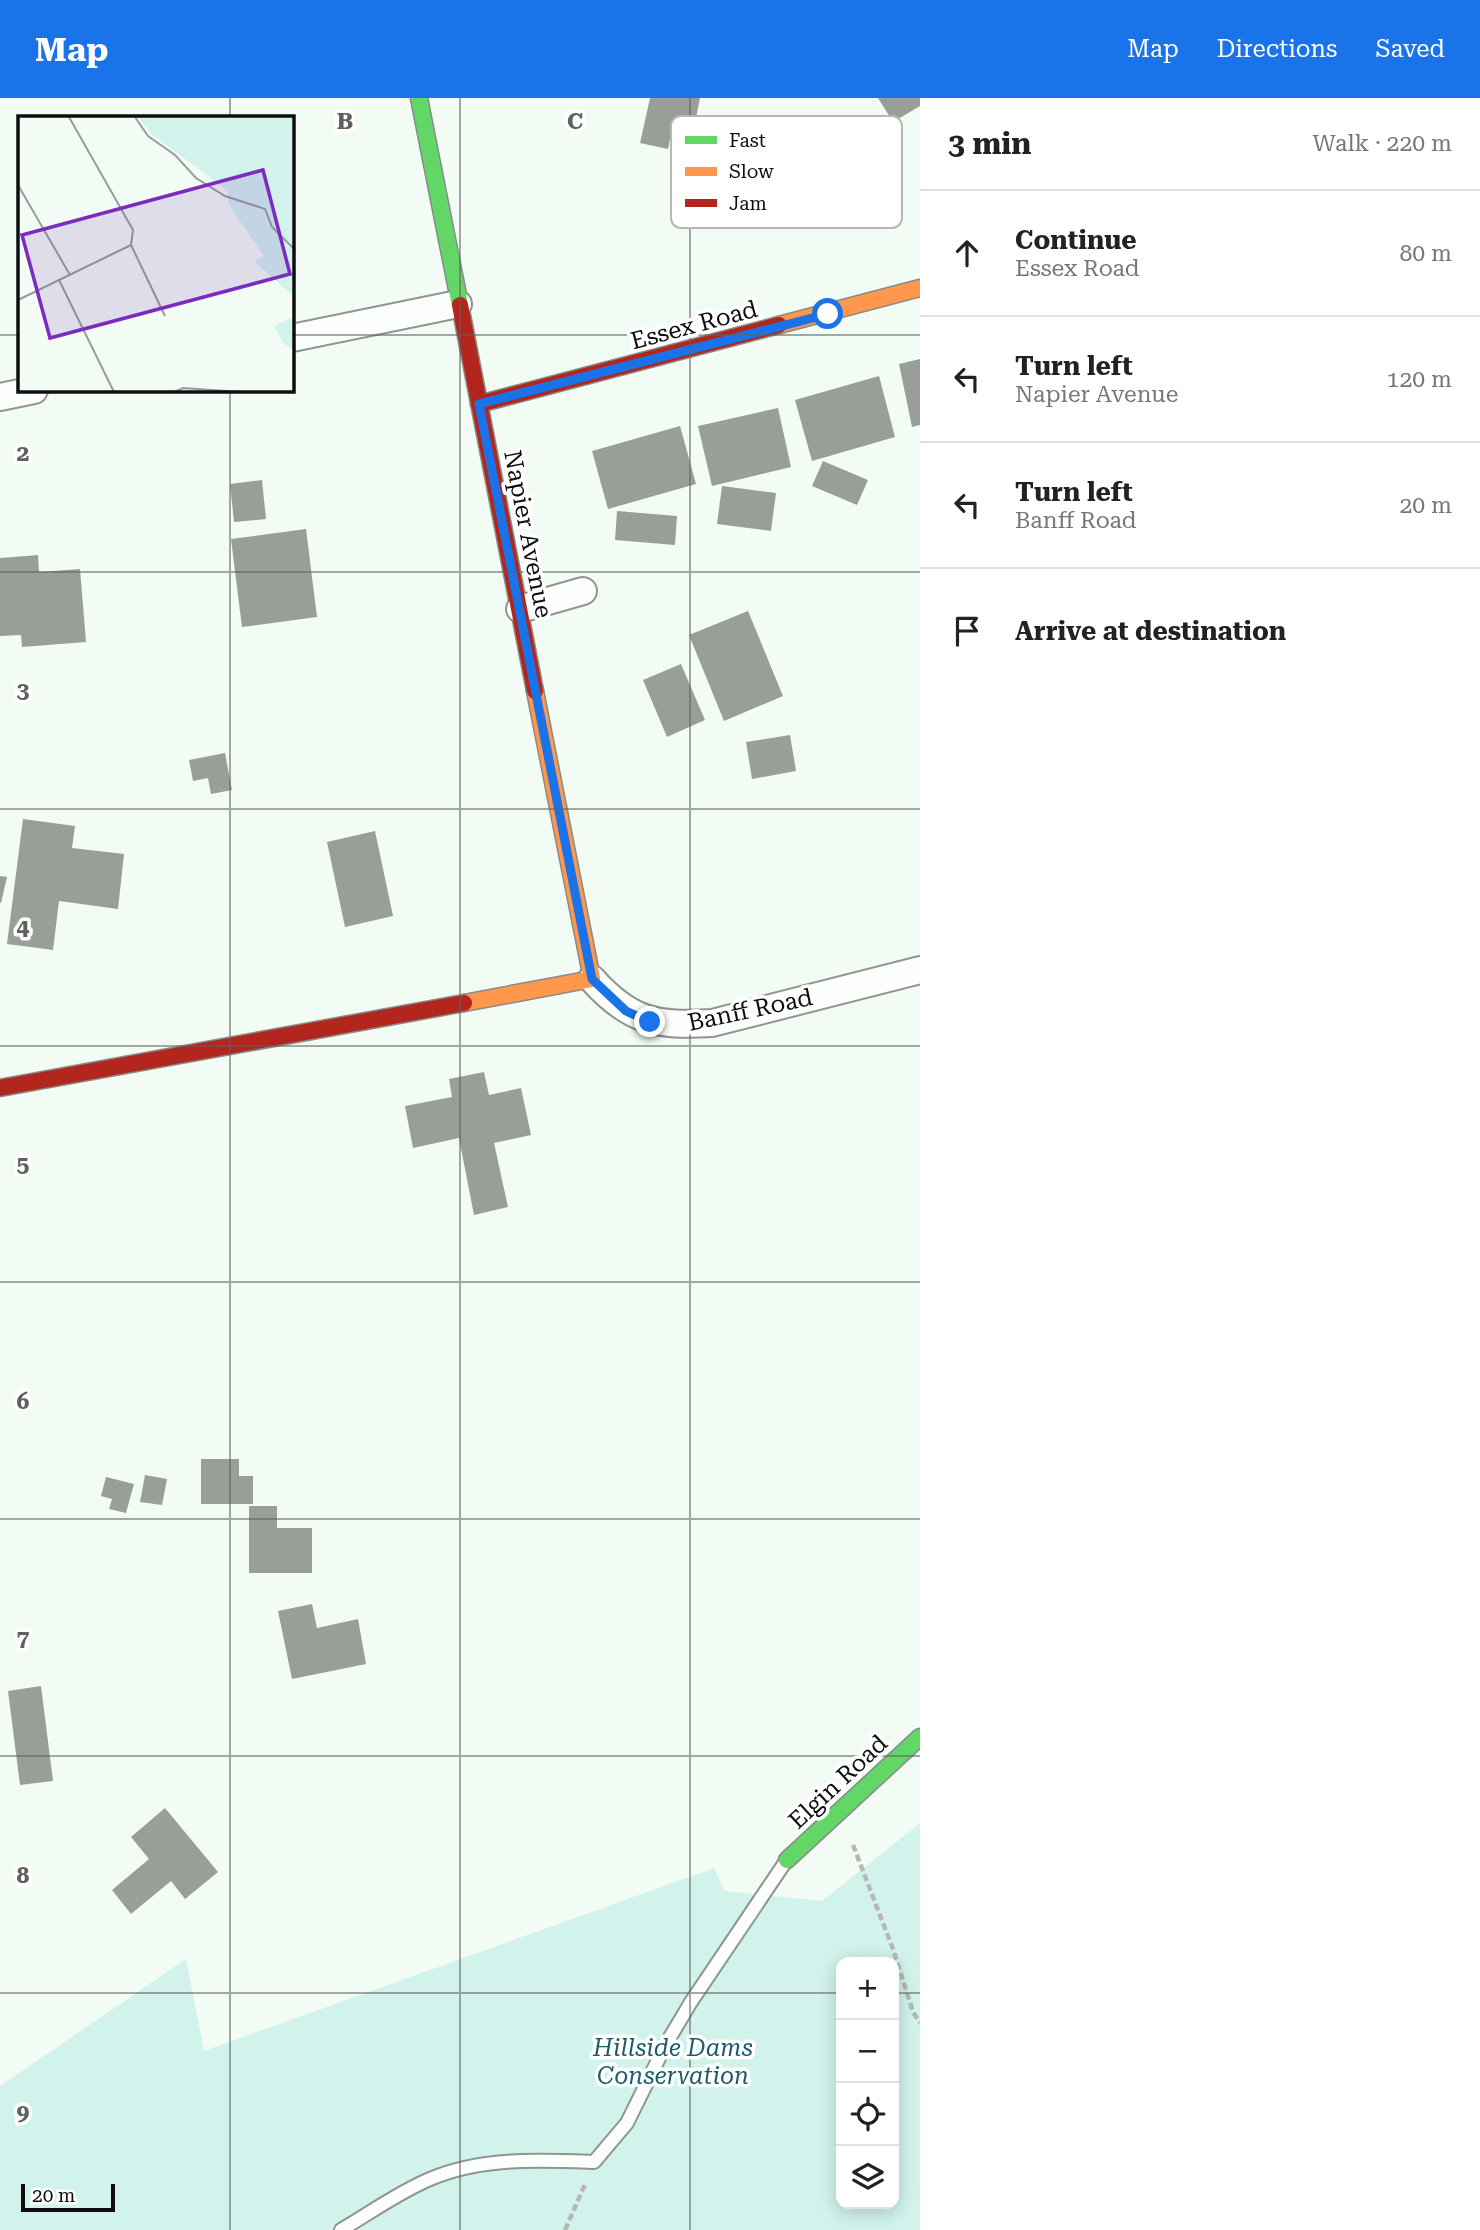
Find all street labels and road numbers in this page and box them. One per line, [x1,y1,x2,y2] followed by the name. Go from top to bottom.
[628,295,760,355] street label: Essex Road
[498,448,558,620] street label: Napier Avenue
[685,983,815,1037] street label: Banff Road
[783,1729,893,1835] street label: Elgin Road

